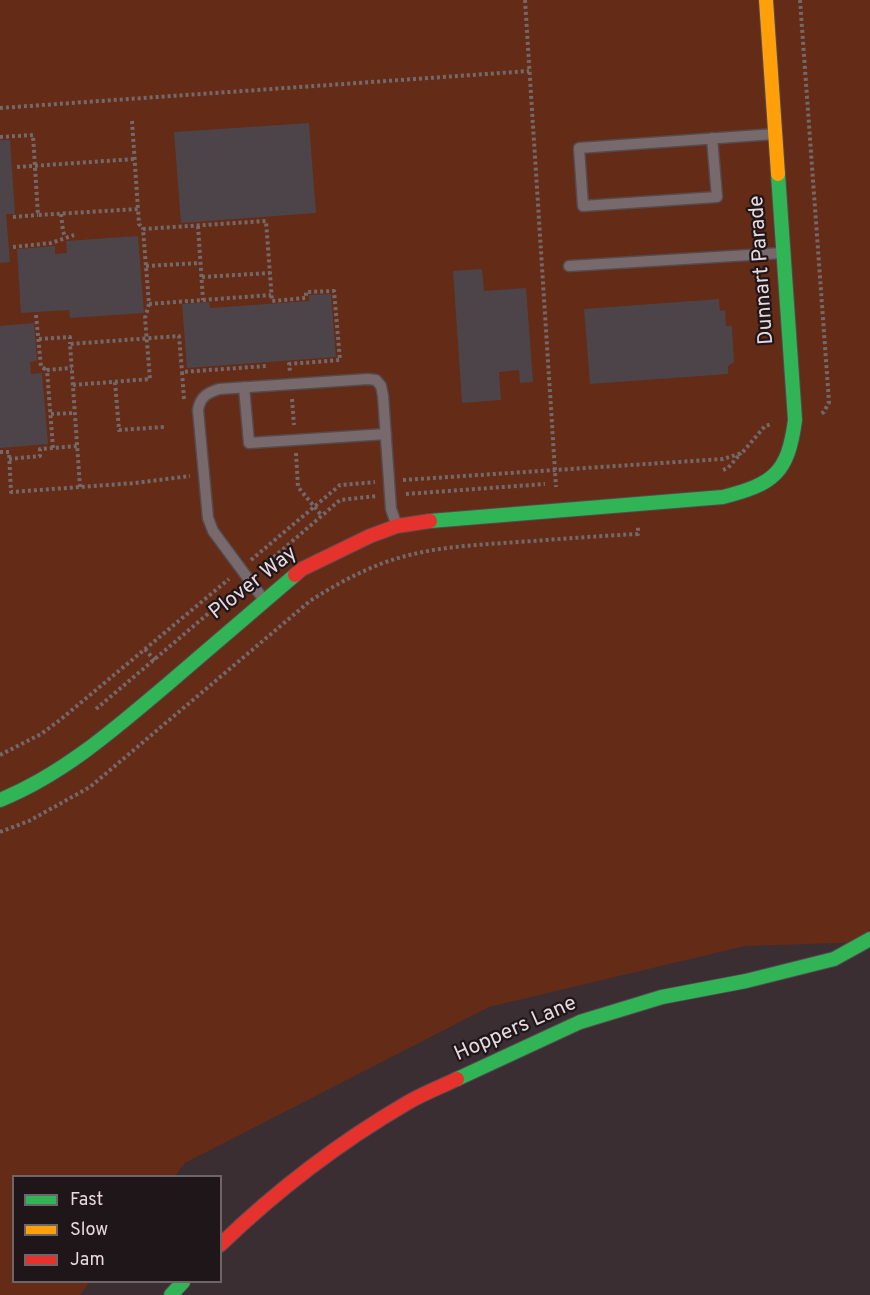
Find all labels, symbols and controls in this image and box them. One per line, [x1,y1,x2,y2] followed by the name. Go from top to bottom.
[745,195,781,345] street label: Dunnart Parade
[205,542,303,626] street label: Plover Way
[451,992,581,1068] street label: Hoppers Lane
[12,1175,222,1283] legend
[70,1189,103,1212] text: Fast
[70,1219,108,1242] text: Slow
[70,1249,105,1272] text: Jam

